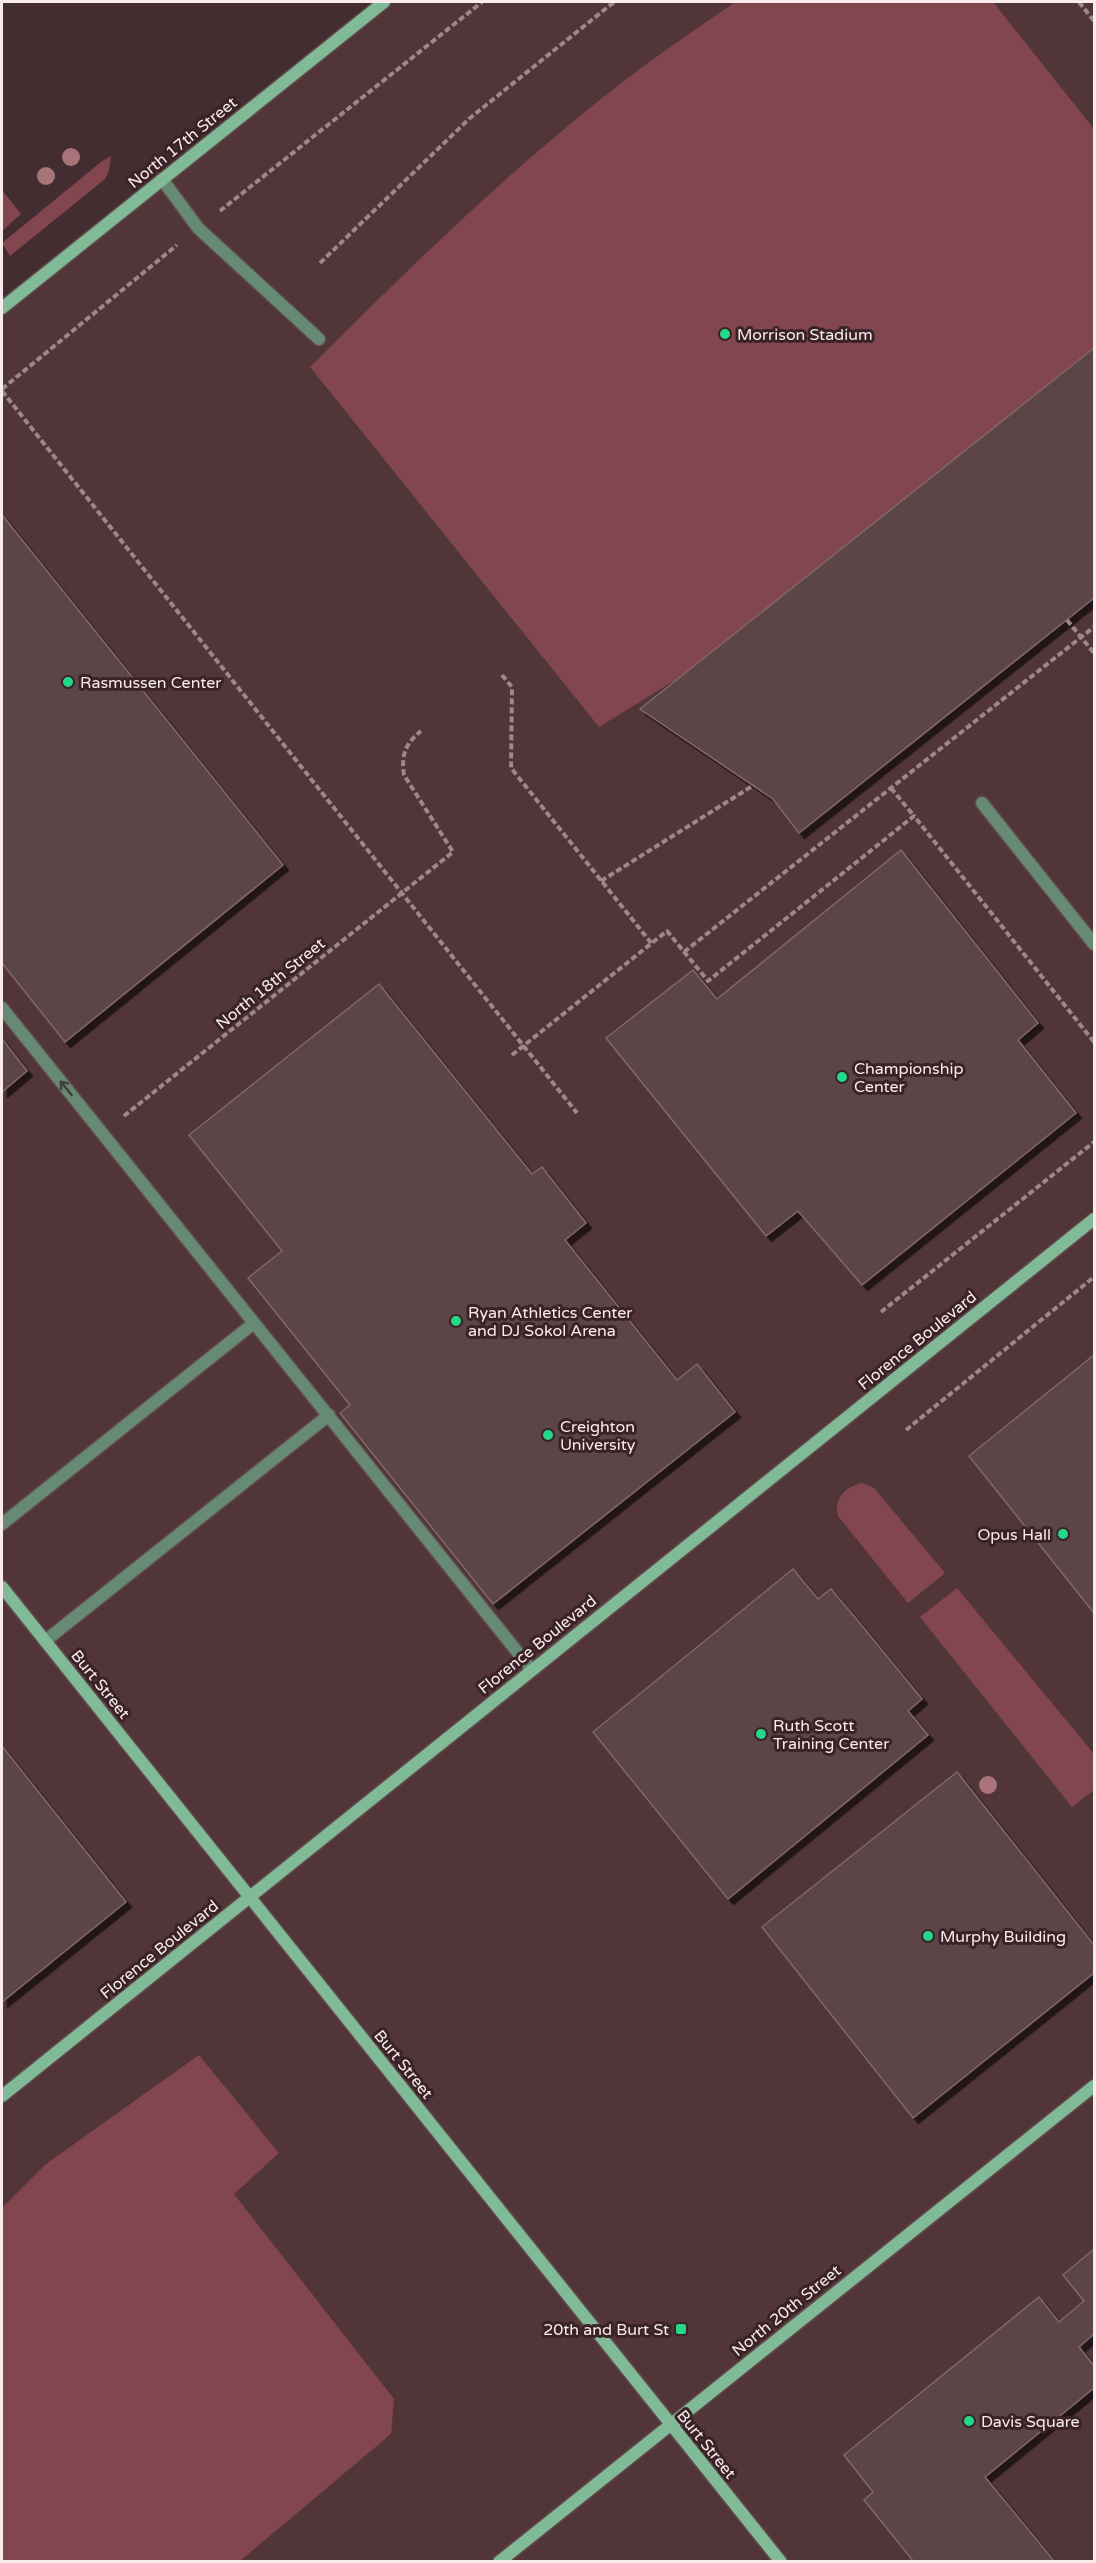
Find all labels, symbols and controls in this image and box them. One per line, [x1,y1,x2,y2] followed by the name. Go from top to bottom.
[124,93,241,193] street label: North 17th Street
[737,325,873,345] place label: Morrison Stadium
[718,327,732,341] marker: Morrison Stadium
[80,673,222,693] place label: Rasmussen Center
[61,675,75,689] marker: Rasmussen Center
[212,934,329,1034] street label: North 18th Street
[854,1059,964,1097] place label: Championship Center
[835,1070,849,1084] marker: Championship Center
[59,1080,72,1096] one-way arrow
[854,1287,981,1395] street label: Florence Boulevard
[468,1303,633,1341] place label: Ryan Athletics Center and DJ Sokol Arena
[449,1314,463,1328] marker: Ryan Athletics Center and DJ Sokol Arena
[560,1417,636,1455] place label: Creighton University
[541,1428,555,1442] marker: Creighton University
[977,1525,1051,1545] place label: Opus Hall
[1056,1527,1070,1541] marker: Opus Hall
[474,1591,601,1699] street label: Florence Boulevard
[66,1646,134,1723] street label: Burt Street
[773,1716,890,1754] place label: Ruth Scott Training Center
[754,1727,768,1741] marker: Ruth Scott Training Center
[96,1896,223,2004] street label: Florence Boulevard
[940,1927,1066,1947] place label: Murphy Building
[921,1929,935,1943] marker: Murphy Building
[369,2026,437,2103] street label: Burt Street
[728,2261,845,2361] street label: North 20th Street
[543,2320,669,2340] place label: 20th and Burt St
[674,2322,688,2336] marker: 20th and Burt St
[672,2406,740,2483] street label: Burt Street
[981,2412,1080,2432] place label: Davis Square
[962,2414,976,2428] marker: Davis Square

